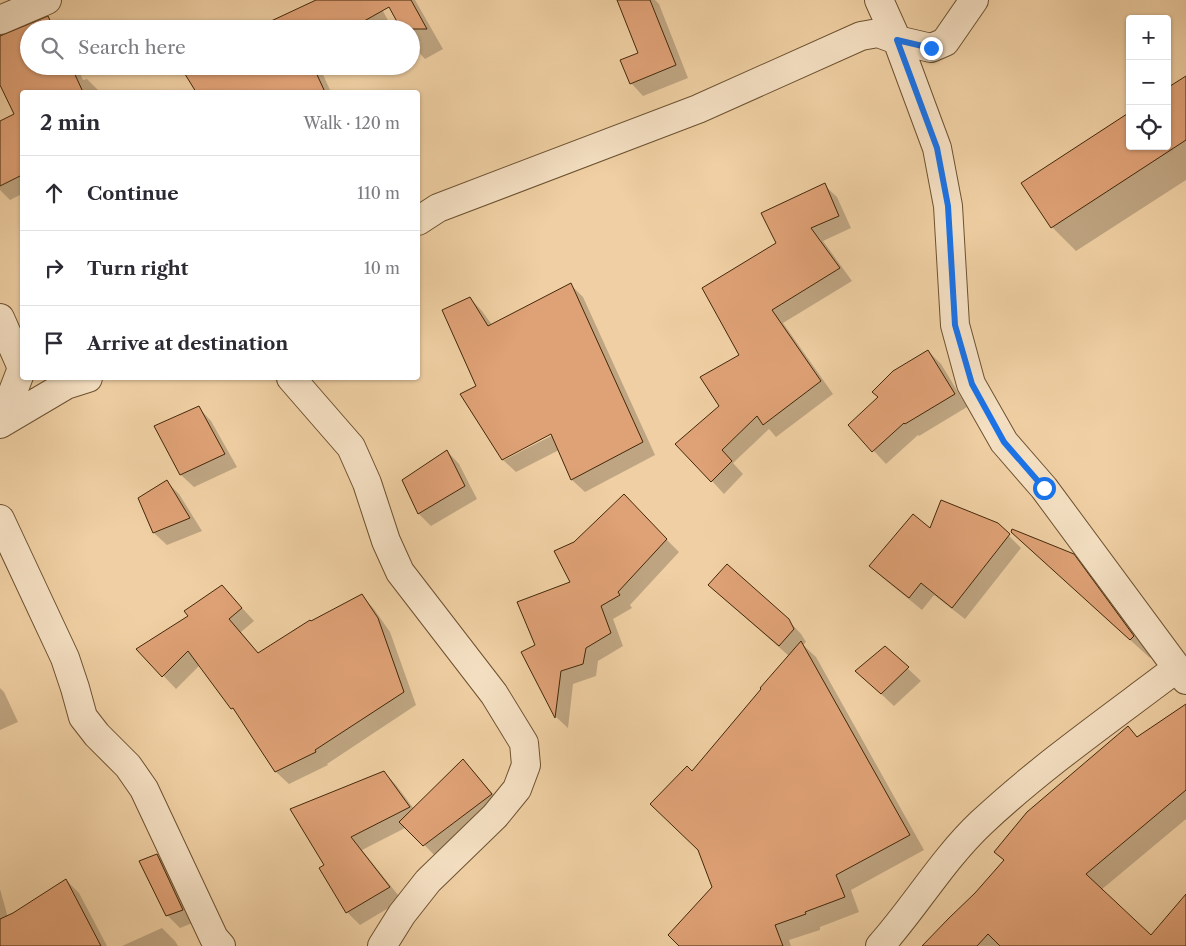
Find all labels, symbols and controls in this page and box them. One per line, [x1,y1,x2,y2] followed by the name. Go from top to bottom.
[1126,15,1171,150] map controls
[1126,15,1171,60] button: +
[20,20,420,75] search box
[38,34,66,62] icon: search
[78,36,186,59] text: Search here
[920,37,943,60] route end
[1126,60,1171,105] button: −
[1126,105,1171,150] button: locate
[40,110,100,135] text: 2 min
[304,113,400,133] text: Walk · 120 m
[40,179,68,207] icon: ahead
[87,182,179,205] text: Continue
[357,183,400,203] text: 110 m
[40,254,68,282] icon: right
[87,257,188,280] text: Turn right
[364,258,400,278] text: 10 m
[40,329,68,357] icon: arrive
[87,332,288,355] text: Arrive at destination
[1033,477,1056,500] route start

